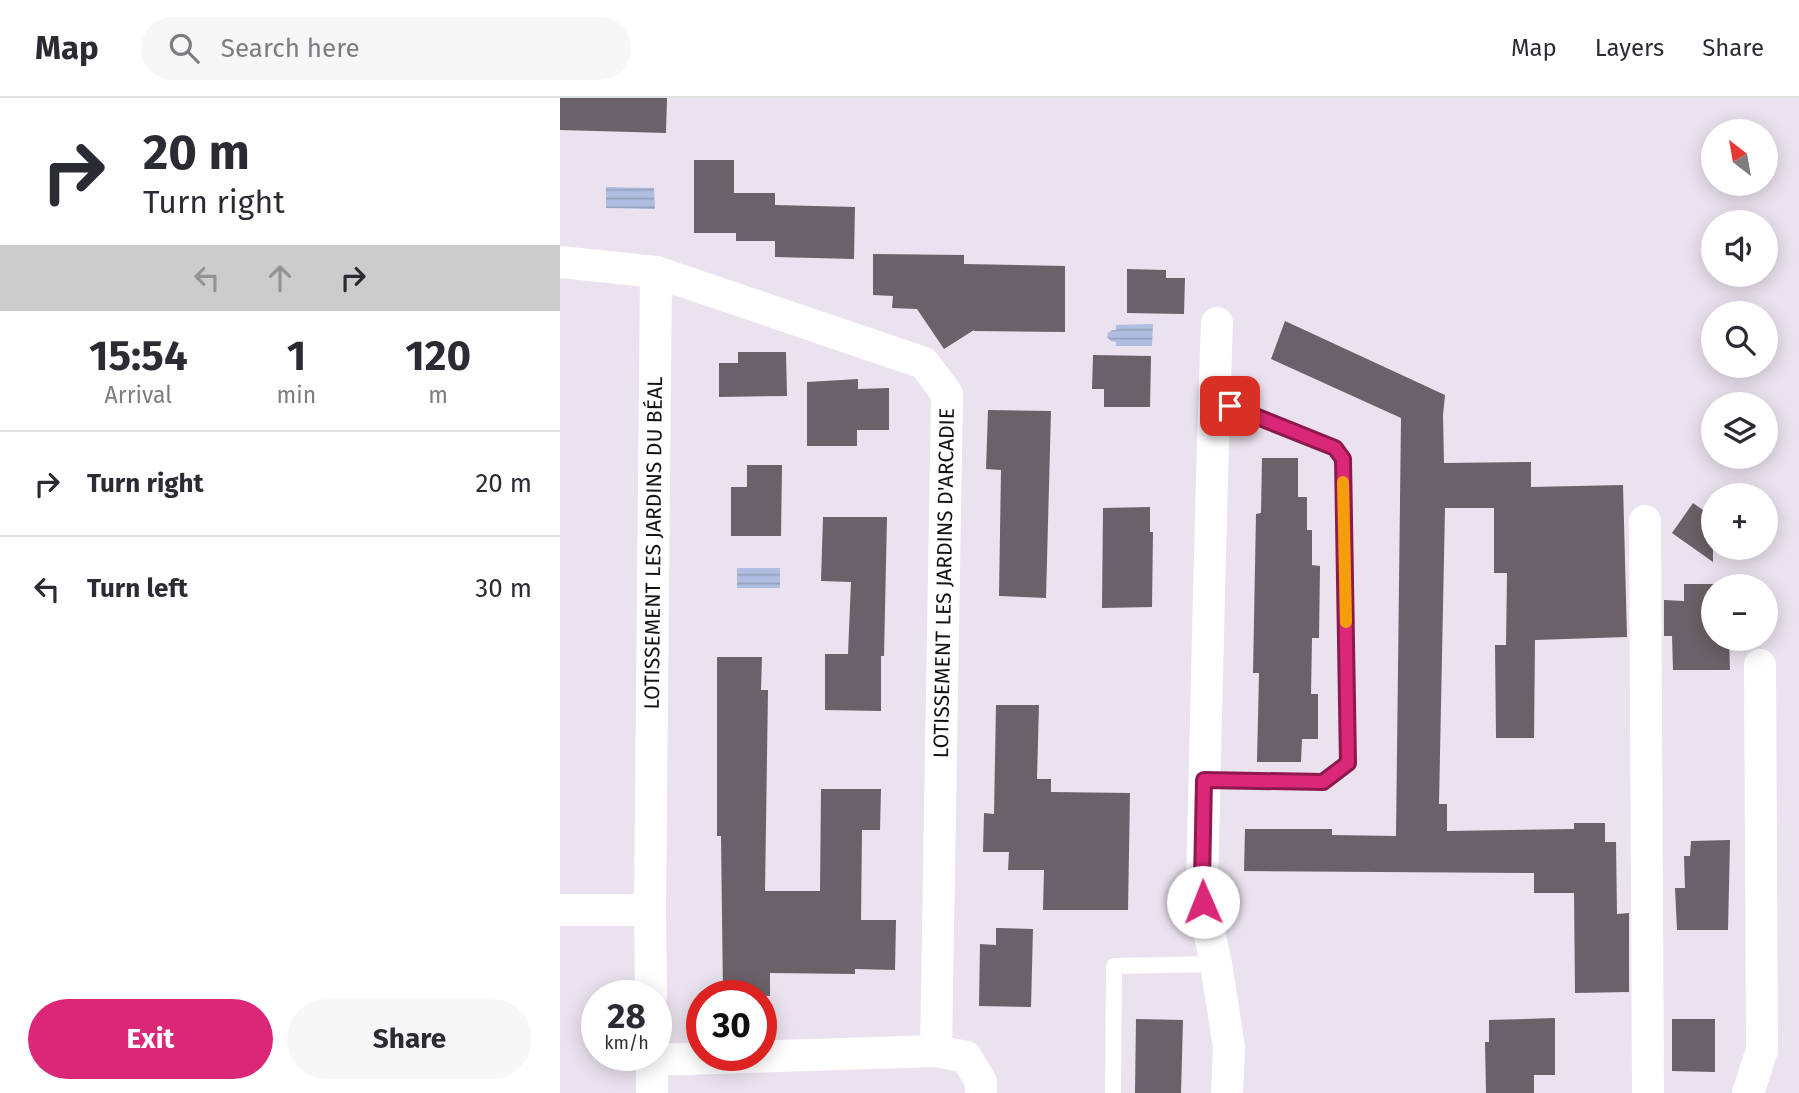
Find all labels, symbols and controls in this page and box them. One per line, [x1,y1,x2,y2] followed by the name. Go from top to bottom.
[141,17,631,80] search box
[35,28,99,68] text: Map
[165,29,203,67] icon: search
[221,33,360,64] text: Search here
[1511,34,1557,62] text: Map
[1595,34,1664,62] text: Layers
[1702,34,1764,62] text: Share
[1701,119,1778,196] north arrow
[1701,119,1778,651] map controls
[143,123,250,182] text: 20 m
[28,126,119,217] icon: right
[143,183,285,221] text: Turn right
[1701,210,1778,287] button: sound
[188,259,226,297] icon: left
[261,259,299,297] icon: ahead
[334,259,372,297] icon: right
[1701,301,1778,378] button: search
[89,331,188,381] text: 15:54
[287,331,306,381] text: 1
[405,331,471,381] text: 120
[639,376,668,710] street label: LOTISSEMENT LES JARDINS DU BÉAL
[1200,376,1260,436] pin
[105,381,172,409] text: Arrival
[277,381,316,409] text: min
[428,381,448,409] text: m
[1211,387,1249,425] icon: arrive
[1701,392,1778,469] button: layers
[928,408,960,758] street label: LOTISSEMENT LES JARDINS D'ARCADIE
[28,465,66,503] icon: right
[87,468,204,499] text: Turn right
[475,468,532,499] text: 20 m
[1701,483,1778,560] button: +
[28,570,66,608] icon: left
[87,573,188,604] text: Turn left
[475,573,532,604] text: 30 m
[1701,574,1778,651] button: −
[1166,865,1240,939] position arrow
[686,980,777,1071] speed limit sign: 30
[607,995,646,1037] text: 28
[28,999,273,1079] button: Exit
[287,999,532,1079] button: Share
[604,1032,649,1054] text: km/h

